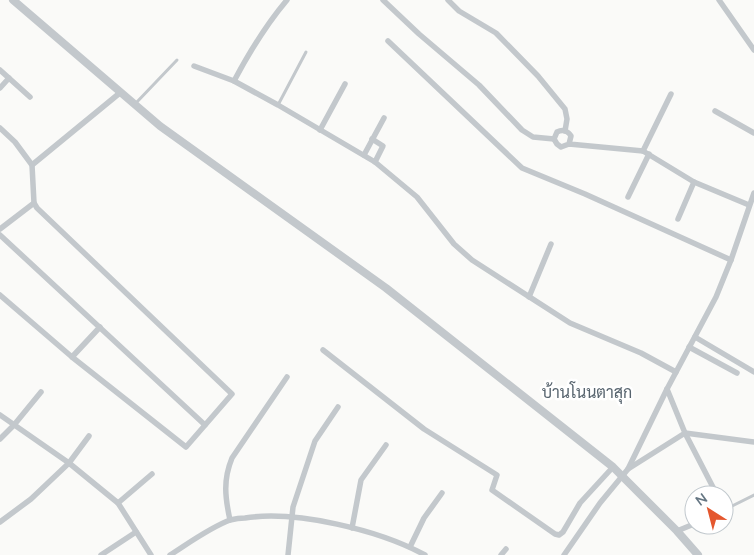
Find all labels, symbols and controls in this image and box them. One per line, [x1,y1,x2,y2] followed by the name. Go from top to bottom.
[542,381,632,404] district label: บ้านโนนตาสุก
[684,485,734,535] north arrow
[692,489,711,511] text: N

